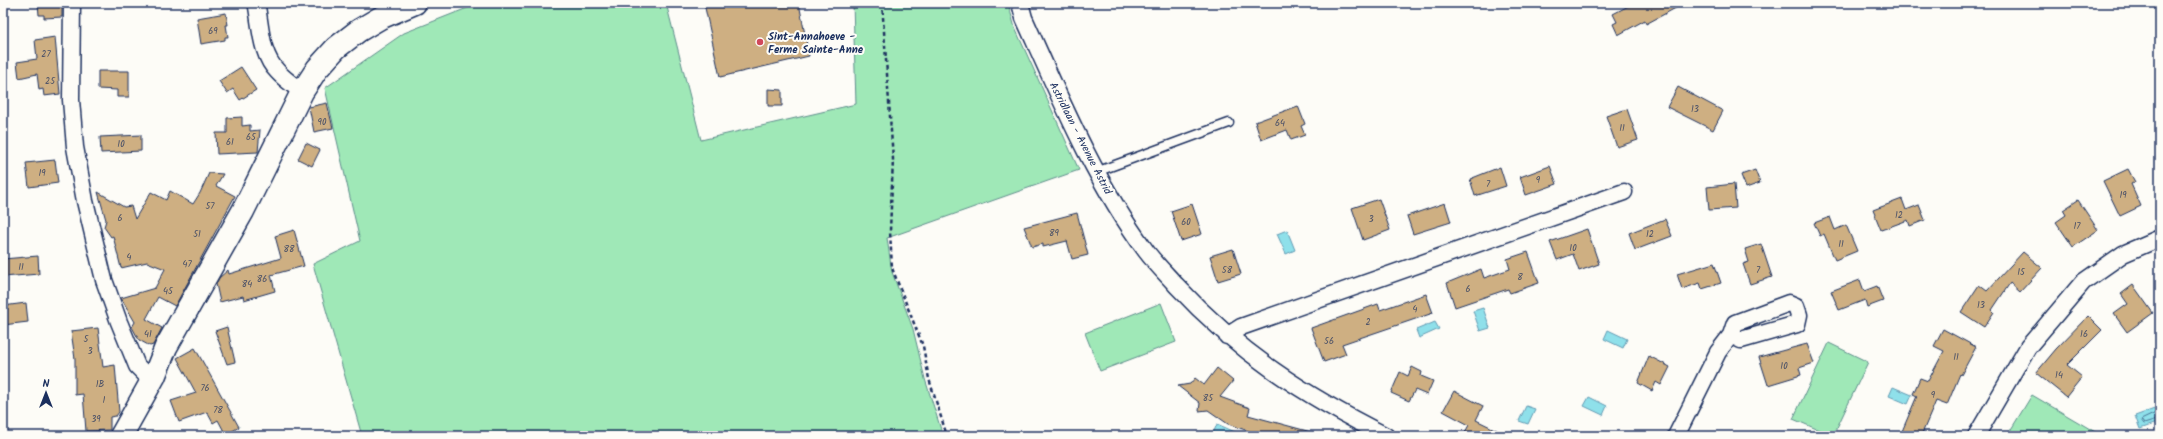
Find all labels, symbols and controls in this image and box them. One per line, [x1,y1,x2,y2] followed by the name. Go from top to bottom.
[208,24,218,39] house number: 69
[768,28,864,59] place label: Sint-Annahoeve - Ferme Sainte-Anne
[755,37,765,47] marker: Sint-Annahoeve - Ferme Sainte-Anne
[41,47,52,62] house number: 27
[45,74,56,89] house number: 25
[1044,79,1117,198] street label: Astridlaan - Avenue Astrid
[1691,102,1699,117] house number: 13
[318,115,327,130] house number: 90
[1275,116,1285,131] house number: 64
[1619,121,1625,136] house number: 11
[246,130,257,145] house number: 65
[226,135,234,150] house number: 61
[117,137,125,152] house number: 10
[38,166,46,181] house number: 19
[1536,173,1541,188] house number: 9
[1486,177,1491,192] house number: 7
[2119,188,2127,203] house number: 19
[206,199,215,214] house number: 57
[1895,208,1903,223] house number: 12
[117,211,123,226] house number: 6
[1368,212,1374,227] house number: 3
[1181,215,1191,230] house number: 60
[2074,219,2081,234] house number: 17
[1049,226,1060,241] house number: 89
[193,227,201,242] house number: 51
[1646,227,1654,242] house number: 12
[1838,237,1844,252] house number: 11
[1569,241,1577,256] house number: 10
[284,242,295,257] house number: 88
[127,250,132,265] house number: 4
[182,257,192,272] house number: 47
[18,260,24,275] house number: 11
[1222,263,1233,278] house number: 58
[1756,263,1761,278] house number: 7
[2017,265,2026,280] house number: 15
[1517,270,1523,285] house number: 8
[257,272,267,287] house number: 86
[242,277,252,292] house number: 84
[1465,282,1471,297] house number: 6
[163,284,174,299] house number: 45
[1977,298,1985,313] house number: 13
[1413,302,1418,317] house number: 4
[1365,315,1371,330] house number: 2
[144,327,152,342] house number: 41
[2080,327,2088,342] house number: 16
[84,332,90,347] house number: 5
[1324,334,1334,349] house number: 56
[87,344,93,359] house number: 3
[1953,350,1959,365] house number: 11
[1780,359,1788,374] house number: 10
[2055,368,2063,383] house number: 14
[26,373,66,413] north arrow
[43,375,50,393] text: N
[96,377,105,392] house number: 1B
[200,381,210,396] house number: 76
[1931,388,1936,403] house number: 9
[1203,391,1214,406] house number: 85
[103,393,106,408] house number: 1
[213,403,223,418] house number: 78
[91,412,101,427] house number: 39

